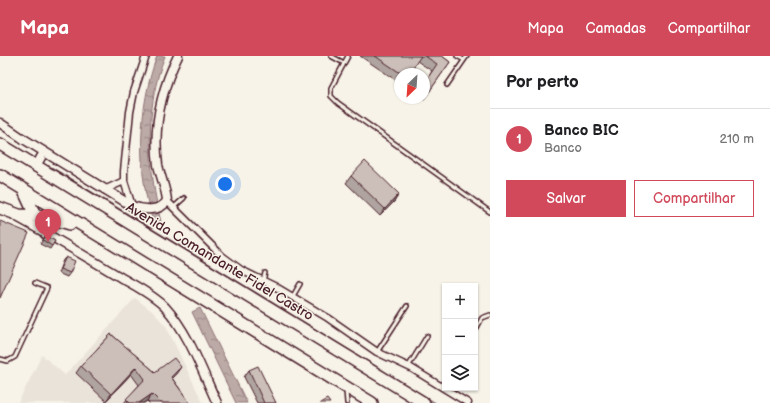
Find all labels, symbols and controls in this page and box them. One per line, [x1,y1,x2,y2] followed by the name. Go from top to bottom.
[20,17,69,40] text: Mapa
[528,20,564,37] text: Mapa
[586,20,646,37] text: Camadas
[668,20,750,37] text: Compartilhar
[394,68,430,104] north arrow
[506,72,579,92] text: Por perto
[544,121,619,140] text: Banco BIC
[516,131,522,147] text: 1
[720,131,754,147] text: 210 m
[544,140,582,156] text: Banco
[215,174,235,194] your location
[506,180,626,217] button: Salvar
[634,180,754,217] button: Compartilhar
[123,199,317,324] street label: Avenida Comandante Fidel Castro
[35,209,61,242] pin: 1
[442,283,478,391] map controls
[442,283,478,319] button: +
[442,319,478,355] button: −
[442,355,478,391] button: layers

